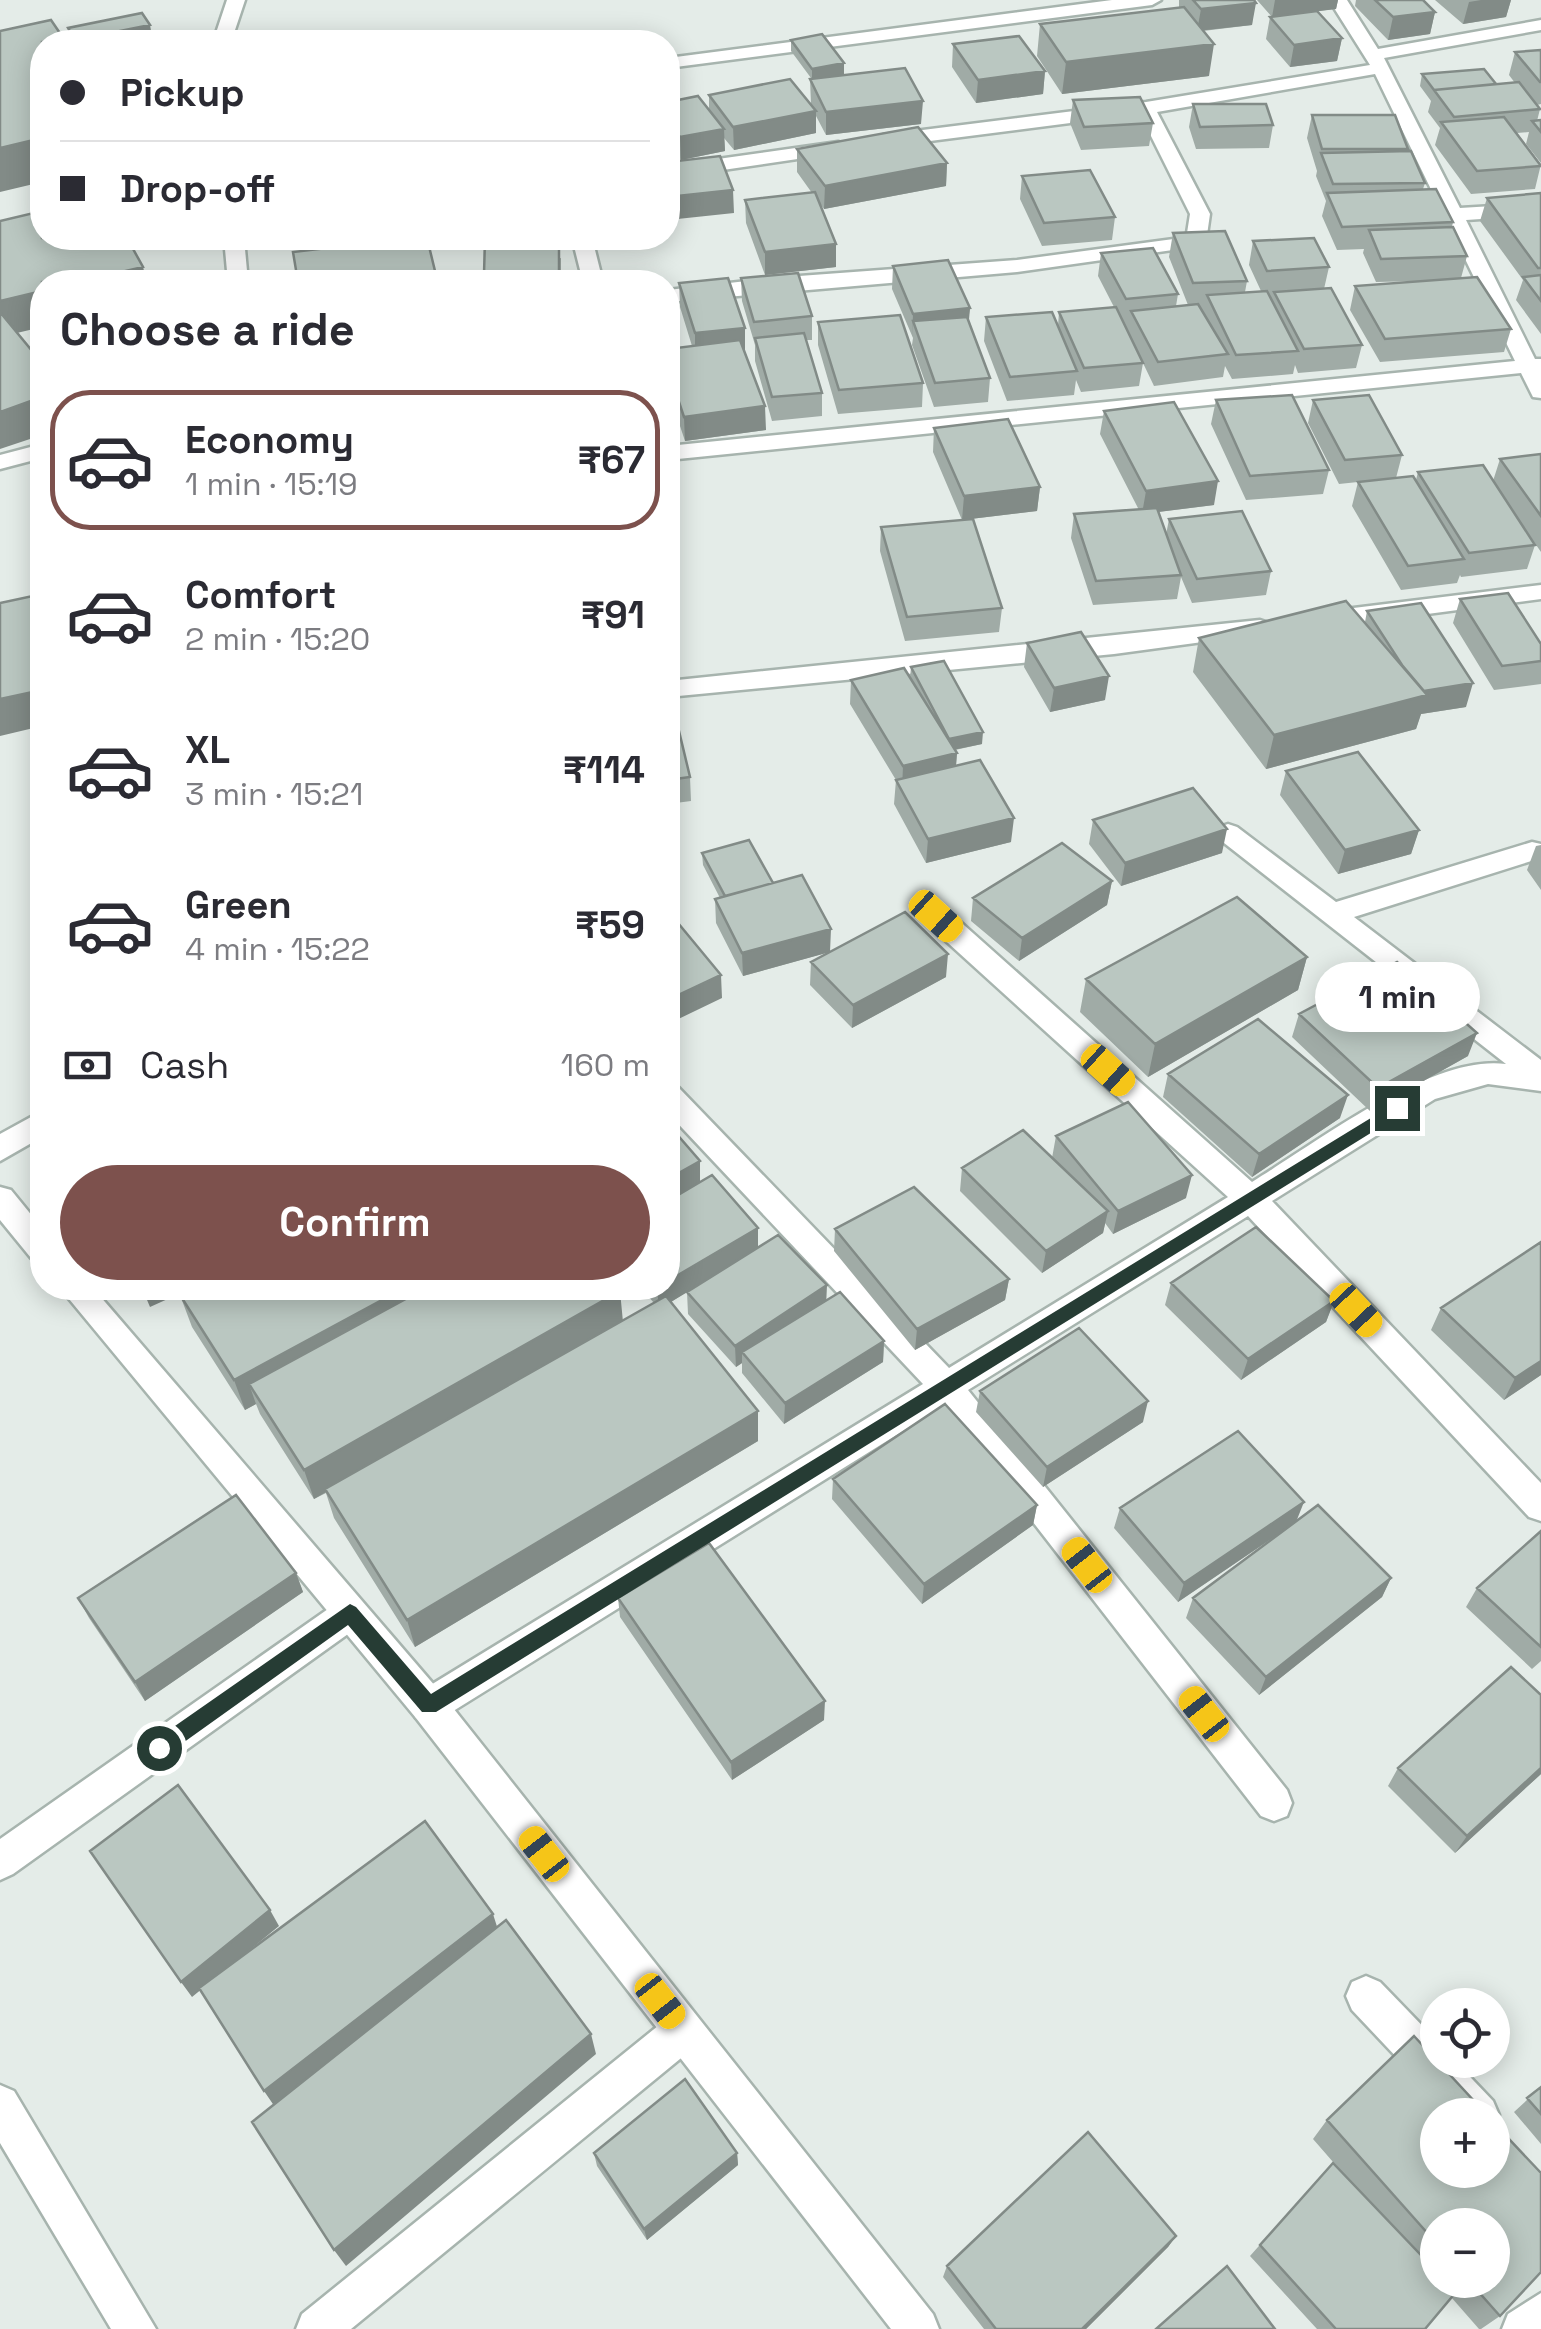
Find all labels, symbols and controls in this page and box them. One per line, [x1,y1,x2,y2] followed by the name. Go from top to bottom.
[120,69,244,117] text: Pickup
[120,165,275,213] text: Drop-off
[60,301,355,358] text: Choose a ride
[65,415,155,505] icon: car
[185,416,354,464] text: Economy
[577,436,645,484] text: ₹67
[185,464,358,504] text: 1 min · 15:19
[65,570,155,660] icon: car
[185,571,336,619] text: Comfort
[581,591,645,639] text: ₹91
[185,619,370,659] text: 2 min · 15:20
[65,725,155,815] icon: car
[185,726,230,774] text: XL
[563,746,645,794] text: ₹114
[185,774,363,814] text: 3 min · 15:21
[65,880,155,970] icon: car
[185,881,292,929] text: Green
[904,885,968,947] car
[575,901,645,949] text: ₹59
[185,929,370,969] text: 4 min · 15:22
[1314,963,1480,1033] callout: 1 min
[1358,977,1437,1017] text: 1 min
[60,1038,115,1093] icon: cash
[1076,1039,1140,1101] car
[140,1041,229,1089] text: Cash
[561,1045,650,1085] text: 160 m
[1375,1086,1420,1131] route end
[60,1165,650,1280] button: Confirm
[1325,1278,1387,1342] car
[1057,1532,1117,1598] car
[1174,1681,1234,1747] car
[137,1726,182,1771] route start
[514,1821,574,1887] car
[630,1968,690,2034] car
[1420,1988,1510,2298] map controls
[1420,1988,1510,2078] button: locate
[1420,2098,1510,2188] button: +
[1420,2208,1510,2298] button: −

